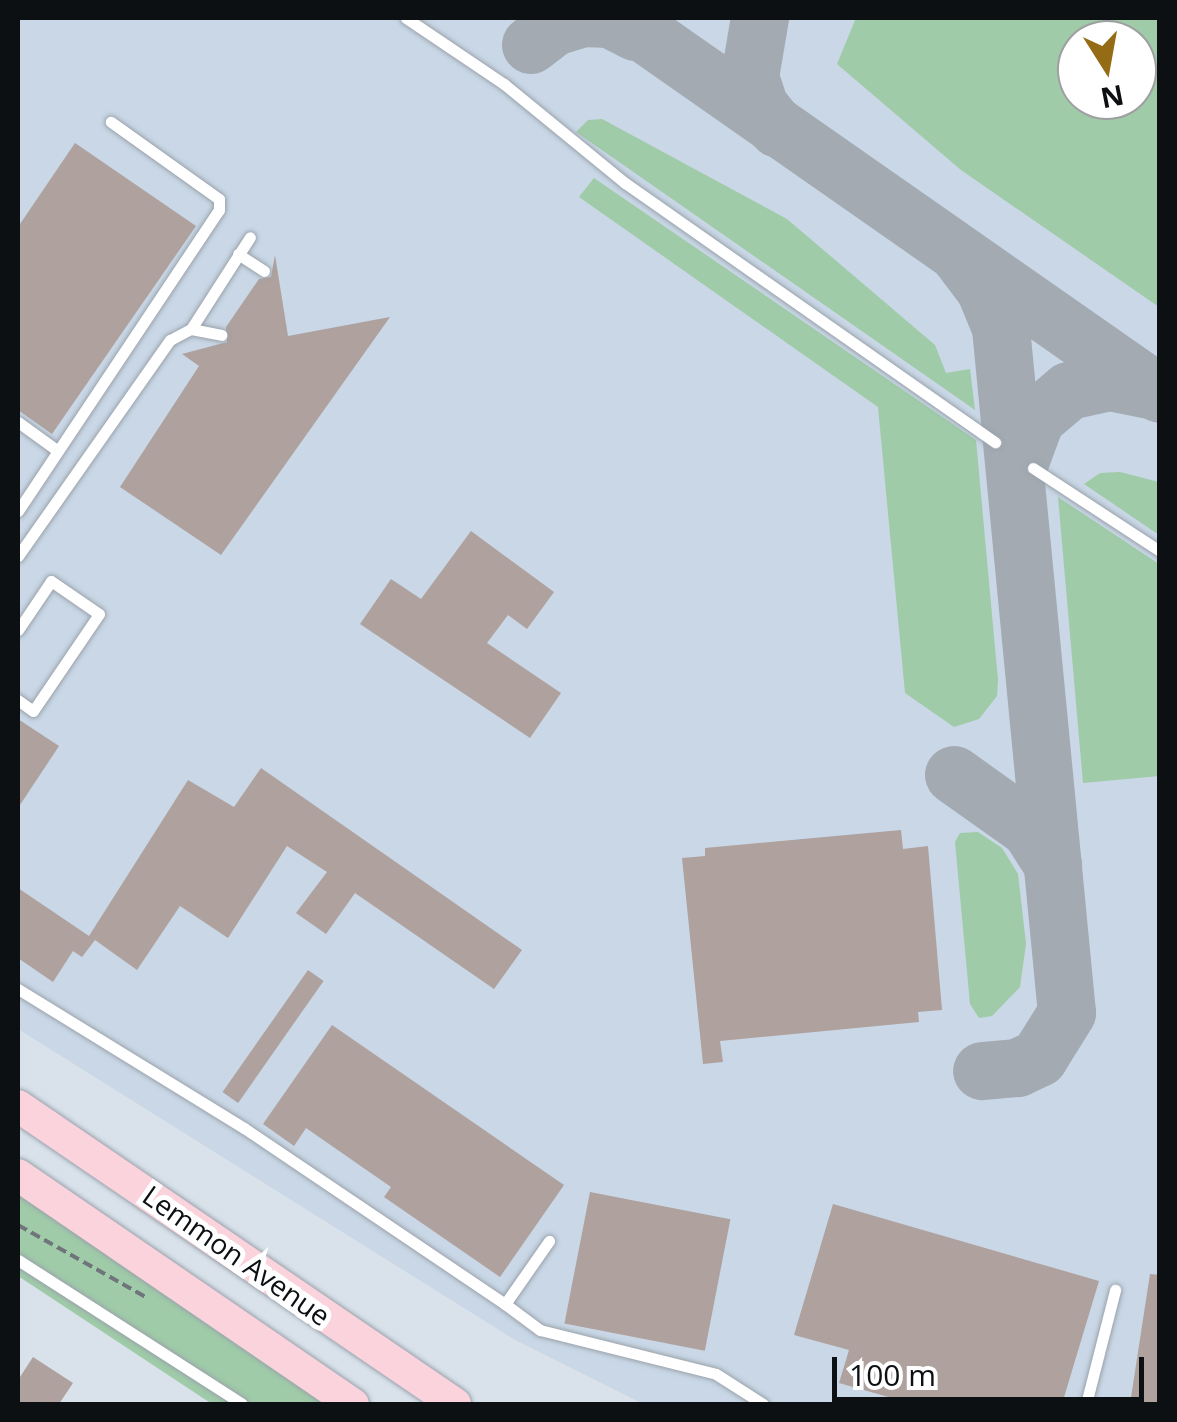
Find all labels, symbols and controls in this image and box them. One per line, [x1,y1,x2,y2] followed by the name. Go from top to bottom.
[1057,20,1157,120] north arrow
[1098,77,1127,118] text: N
[137,1178,337,1332] street label: Lemmon Avenue
[837,1337,1150,1399] scale bar
[849,1354,936,1395] text: 100 m

